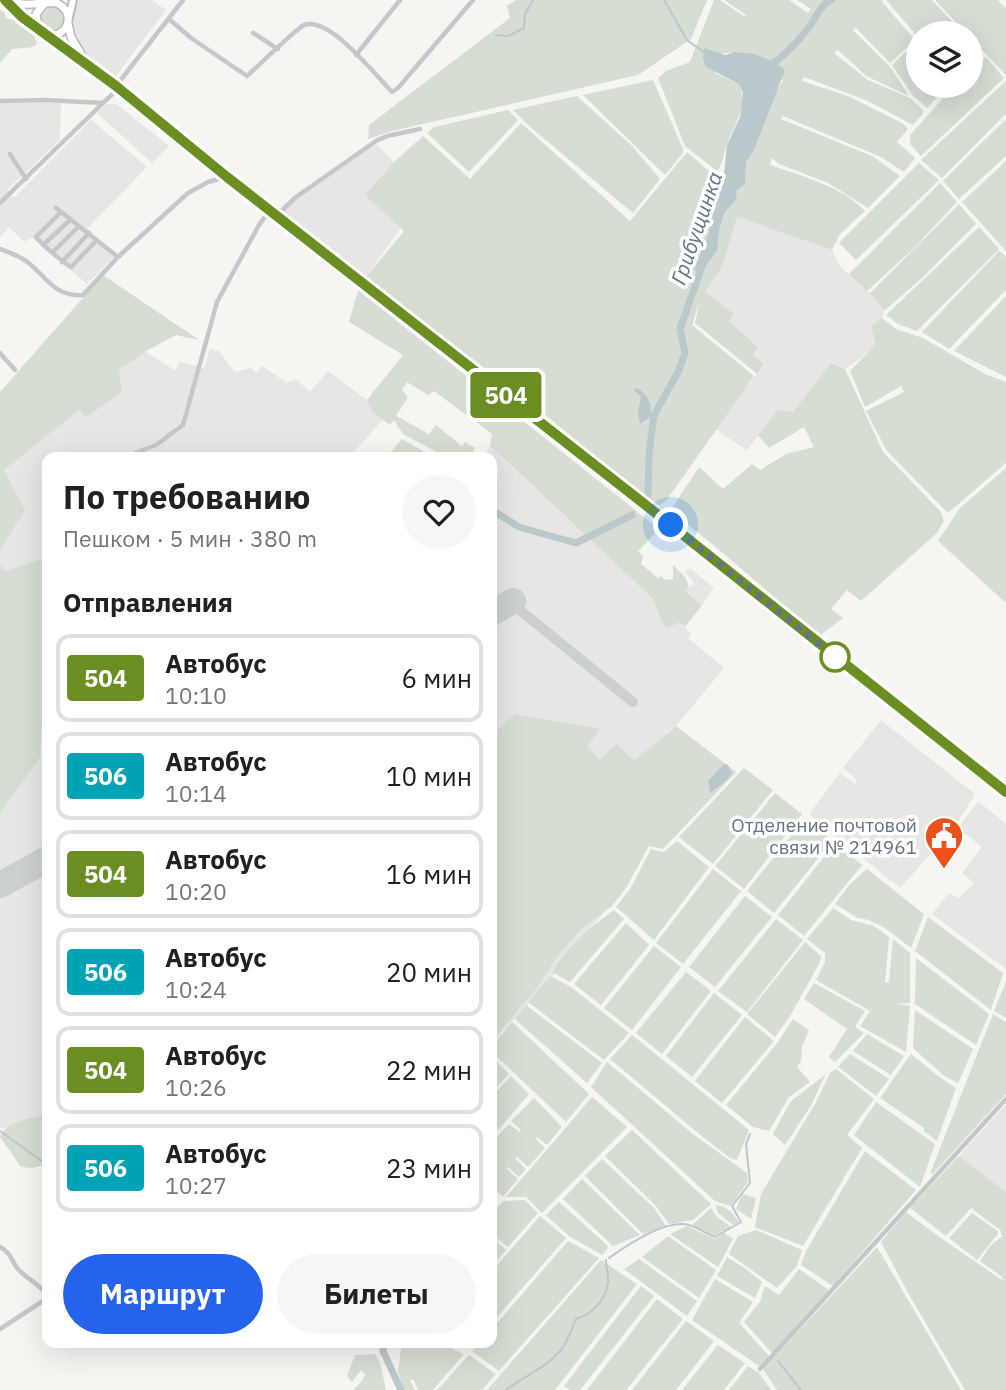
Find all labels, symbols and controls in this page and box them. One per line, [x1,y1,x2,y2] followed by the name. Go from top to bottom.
[906,21,983,98] map controls
[906,21,983,98] button: layers
[664,168,728,288] water label: Грибущинка
[466,372,546,418] line badge: 504
[484,379,528,411] text: 504
[63,475,310,518] text: По требованию
[402,475,476,549] button: heart
[653,507,688,542] your location
[63,523,317,553] text: Пешком · 5 мин · 380 m
[63,585,233,619] text: Отправления
[820,642,850,672] unlabelled marker
[165,646,267,680] text: Автобус
[402,661,472,695] text: 6 мин
[84,662,127,694] text: 504
[165,680,227,710] text: 10:10
[165,744,267,778] text: Автобус
[386,759,472,793] text: 10 мин
[84,760,127,792] text: 506
[165,778,227,808] text: 10:14
[731,813,917,859] place label: Отделение почтовой связи № 214961
[923,815,965,870] public building icon: Отделение почтовой связи № 214961
[165,842,267,876] text: Автобус
[386,857,472,891] text: 16 мин
[84,858,127,890] text: 504
[165,876,227,906] text: 10:20
[165,940,267,974] text: Автобус
[386,955,472,989] text: 20 мин
[84,956,127,988] text: 506
[165,974,227,1004] text: 10:24
[165,1038,267,1072] text: Автобус
[386,1053,472,1087] text: 22 мин
[84,1054,127,1086] text: 504
[165,1072,227,1102] text: 10:26
[165,1136,267,1170] text: Автобус
[386,1151,472,1185] text: 23 мин
[84,1152,127,1184] text: 506
[165,1170,227,1200] text: 10:27
[63,1254,263,1334] button: Маршрут
[277,1254,476,1334] button: Билеты

